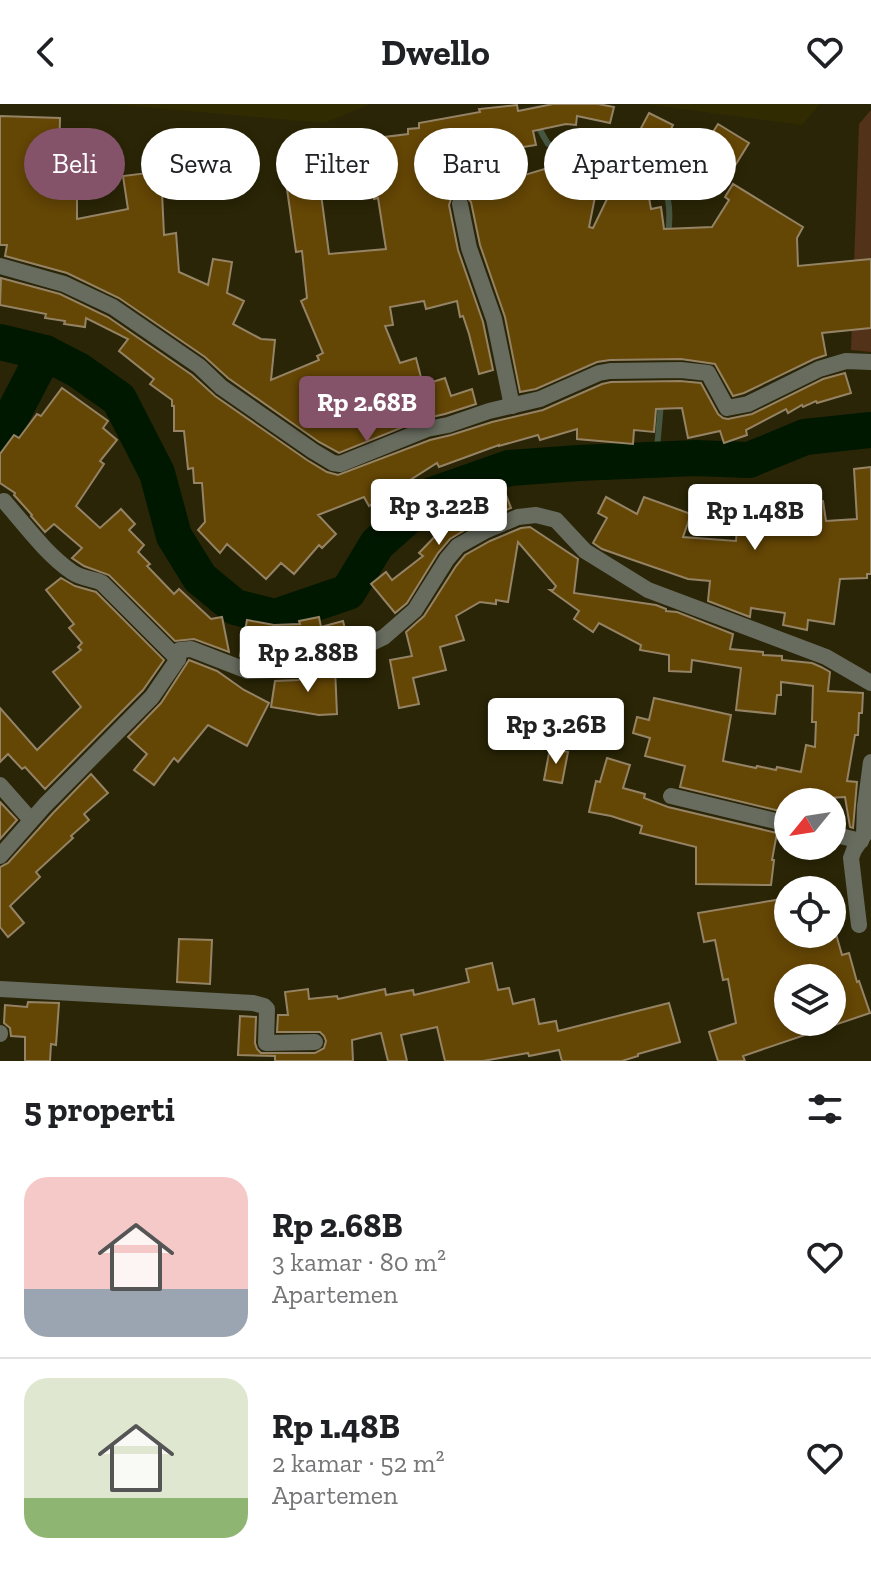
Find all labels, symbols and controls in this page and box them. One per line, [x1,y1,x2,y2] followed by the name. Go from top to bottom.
[24,30,68,74] icon: back
[803,30,847,74] icon: heart
[381,31,490,74] text: Dwello
[24,128,125,200] chip: Beli
[141,128,260,200] chip: Sewa
[276,128,398,200] chip: Filter
[414,128,528,200] chip: Baru
[544,128,736,200] chip: Apartemen
[284,376,450,444] pin: Rp 2.68B
[317,386,417,418] text: Rp 2.68B
[356,479,522,547] pin: Rp 3.22B
[672,484,838,552] pin: Rp 1.48B
[389,489,489,521] text: Rp 3.22B
[706,494,804,526] text: Rp 1.48B
[225,626,391,694] pin: Rp 2.88B
[258,636,358,668] text: Rp 2.88B
[473,698,639,766] pin: Rp 3.26B
[506,708,606,740] text: Rp 3.26B
[774,788,846,860] north arrow
[774,788,846,1036] map controls
[774,876,846,948] button: locate
[774,964,846,1036] button: layers
[803,1087,847,1131] icon: filters
[24,1089,175,1130] text: 5 properti
[272,1205,403,1246] text: Rp 2.68B
[88,1209,184,1305] icon: home
[803,1235,847,1279] icon: heart
[272,1246,446,1278] text: 3 kamar · 80 m²
[272,1278,398,1310] text: Apartemen
[272,1406,400,1447] text: Rp 1.48B
[88,1410,184,1506] icon: home
[803,1436,847,1480] icon: heart
[272,1447,444,1479] text: 2 kamar · 52 m²
[272,1479,398,1511] text: Apartemen

